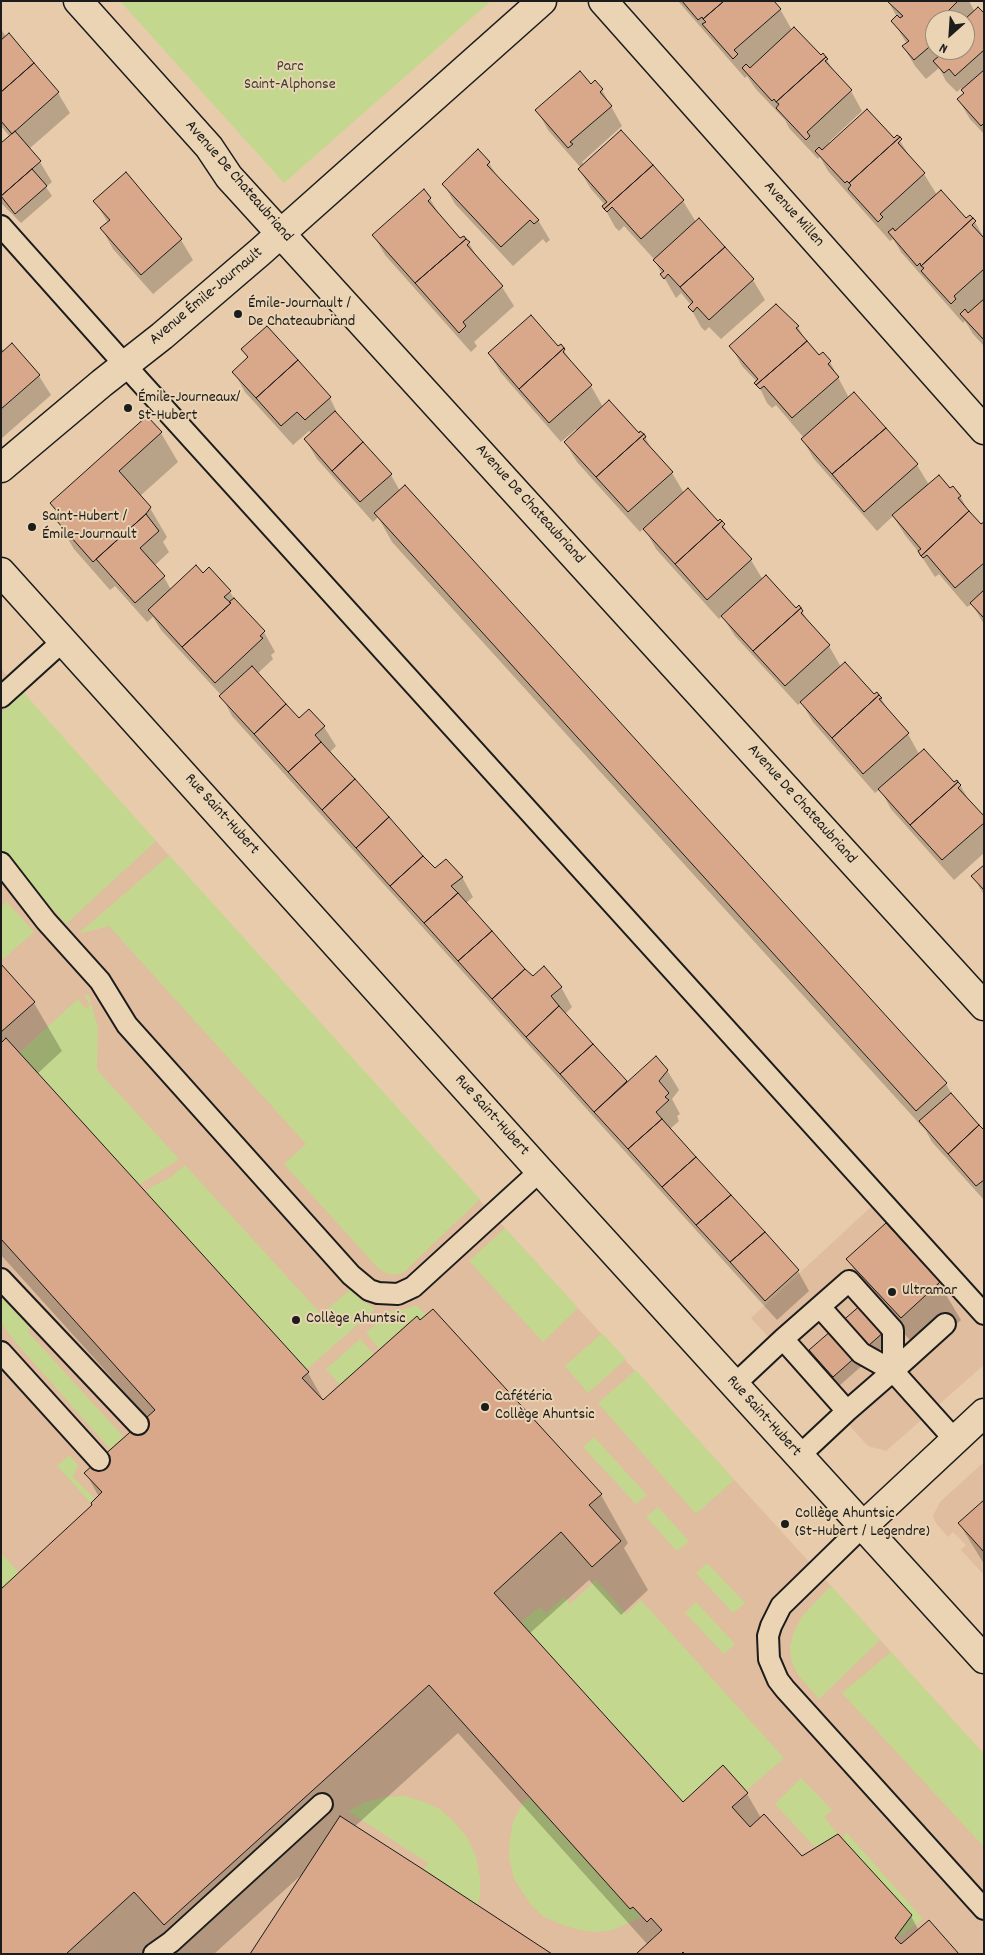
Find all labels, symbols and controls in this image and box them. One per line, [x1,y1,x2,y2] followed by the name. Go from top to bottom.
[925,10,975,60] north arrow
[936,37,951,58] text: N
[244,58,336,96] park label: Parc Saint-Alphonse
[180,117,296,247] street label: Avenue De Chateaubriand
[759,178,827,252] street label: Avenue Millen
[146,244,268,350] street label: Avenue Émile-Journault
[248,295,355,333] place label: Émile-Journault / De Chateaubriand
[232,308,244,320] marker: Émile-Journault / De Chateaubriand
[138,389,241,427] place label: Émile-Journeaux/ St-Hubert
[122,402,134,414] marker: Émile-Journeaux/ St-Hubert
[470,441,588,569] street label: Avenue De Chateaubriand
[42,508,137,546] place label: Saint-Hubert / Émile-Journault
[26,521,38,533] marker: Saint-Hubert / Émile-Journault
[742,741,860,869] street label: Avenue De Chateaubriand
[180,770,262,860] street label: Rue Saint-Hubert
[450,1071,532,1161] street label: Rue Saint-Hubert
[902,1282,957,1302] place label: Ultramar
[886,1286,898,1298] marker: Ultramar
[306,1310,406,1330] place label: Collège Ahuntsic
[290,1314,302,1326] marker: Collège Ahuntsic
[722,1372,804,1462] street label: Rue Saint-Hubert
[495,1388,595,1426] place label: Cafétéria Collège Ahuntsic
[479,1401,491,1413] marker: Cafétéria Collège Ahuntsic
[795,1505,930,1543] place label: Collège Ahuntsic (St-Hubert / Legendre)
[779,1518,791,1530] marker: Collège Ahuntsic (St-Hubert / Legendre)

